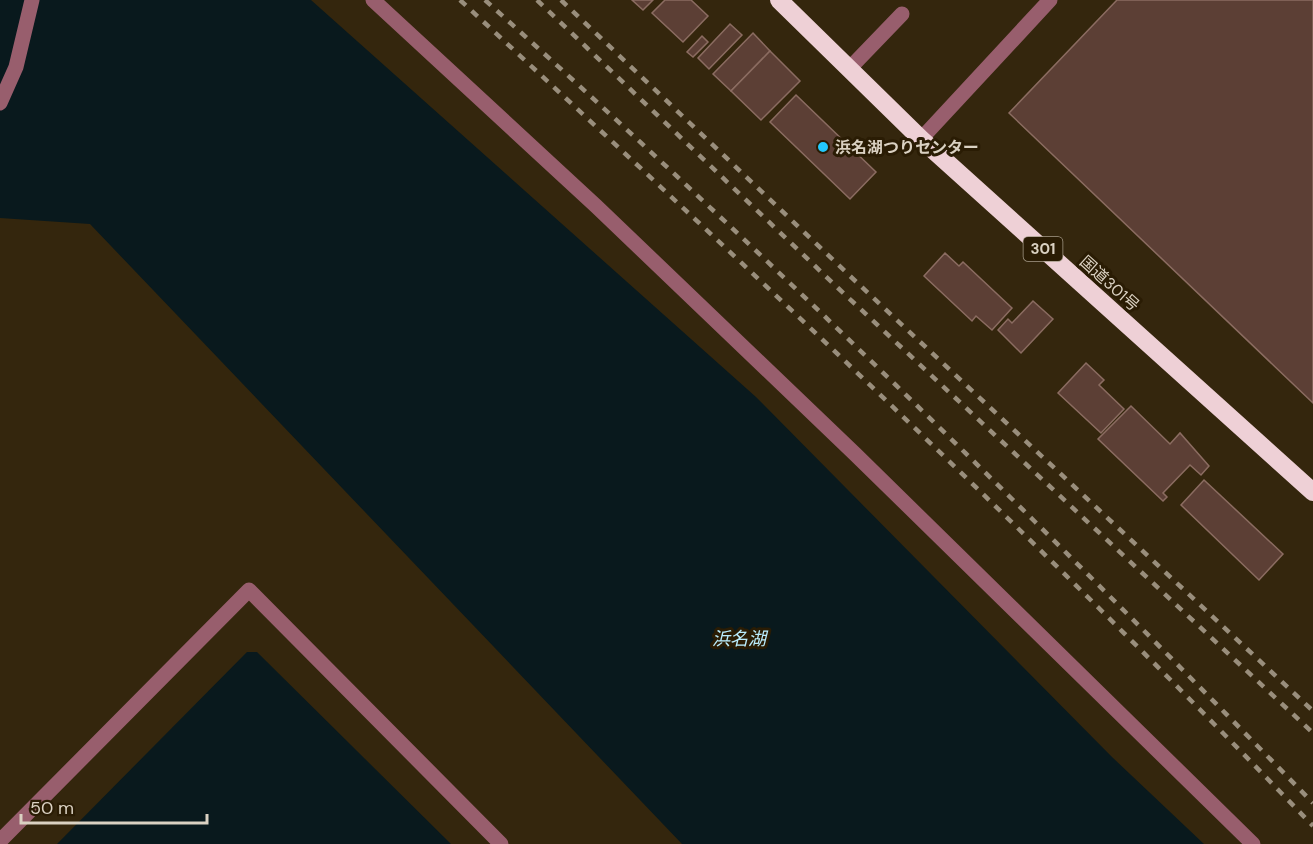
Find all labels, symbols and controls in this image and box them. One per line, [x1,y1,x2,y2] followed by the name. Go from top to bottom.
[835,137,979,158] place label: 浜名湖つりセンター
[816,140,830,154] marker: 浜名湖つりセンター
[1024,237,1062,261] road number: 301
[1075,251,1144,316] street label: 国道301号
[712,627,769,651] water label: 浜名湖
[21,787,207,825] scale bar
[30,796,74,820] text: 50 m

